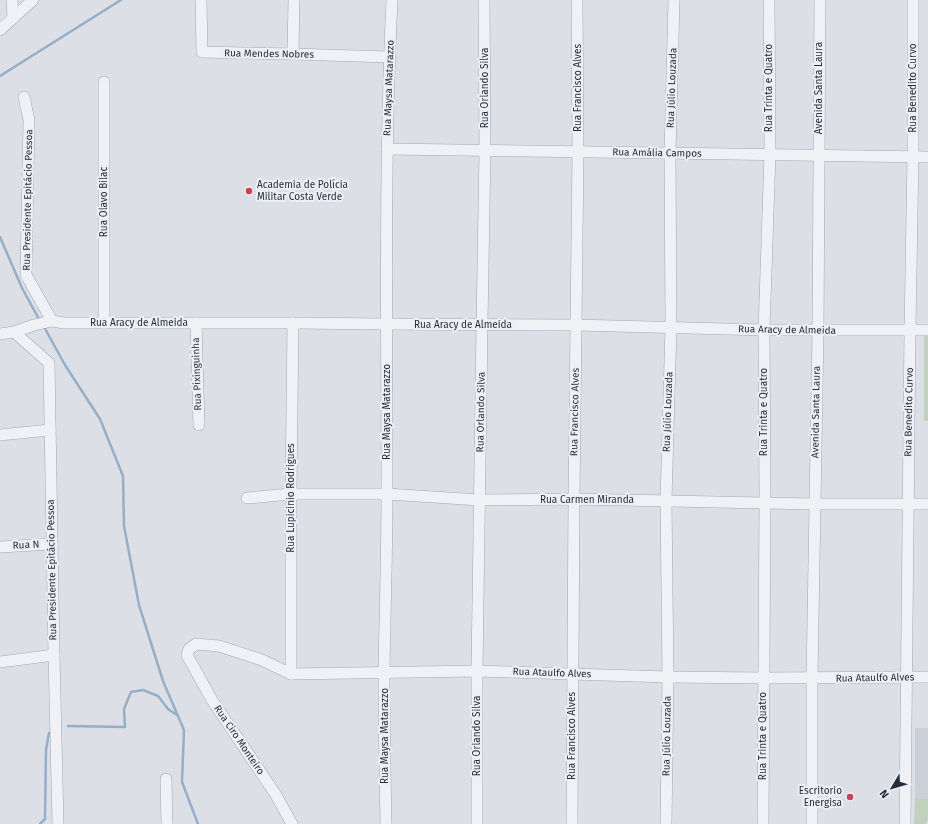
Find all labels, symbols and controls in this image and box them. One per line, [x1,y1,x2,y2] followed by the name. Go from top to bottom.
[381,40,397,136] street label: Rua Maysa Matarazzo
[813,42,825,134] street label: Avenida Santa Laura
[907,43,919,133] street label: Rua Benedito Curvo
[572,44,584,132] street label: Rua Francisco Alves
[763,44,775,132] street label: Rua Trinta e Quatro
[224,47,314,61] street label: Rua Mendes Nobres
[479,48,491,128] street label: Rua Orlando Silva
[664,48,679,128] street label: Rua Júlio Louzada
[21,129,35,271] street label: Rua Presidente Epitácio Pessoa
[612,146,702,160] street label: Rua Amália Campos
[98,167,110,237] street label: Rua Olavo Bilac
[257,178,348,203] place label: Academia de Polícia Militar Costa Verde
[244,186,254,196] marker: Academia de Polícia Militar Costa Verde
[90,317,188,329] street label: Rua Aracy de Almeida
[414,319,512,331] street label: Rua Aracy de Almeida
[738,323,836,337] street label: Rua Aracy de Almeida
[190,337,204,411] street label: Rua Pixinguinha
[381,364,393,460] street label: Rua Maysa Matarazzo
[809,366,823,458] street label: Avenida Santa Laura
[568,367,582,456] street label: Rua Francisco Alves
[902,367,916,457] street label: Rua Benedito Curvo
[758,368,770,456] street label: Rua Trinta e Quatro
[474,372,488,452] street label: Rua Orlando Silva
[660,372,675,452] street label: Rua Júlio Louzada
[285,443,297,553] street label: Rua Lupicinio Rodrigues
[540,494,634,506] street label: Rua Carmen Miranda
[45,499,59,641] street label: Rua Presidente Epitácio Pessoa
[12,538,40,552] street label: Rua N
[512,666,592,680] street label: Rua Ataulfo Alves
[836,671,915,685] street label: Rua Ataulfo Alves
[379,688,391,784] street label: Rua Maysa Matarazzo
[566,692,578,780] street label: Rua Francisco Alves
[757,692,769,780] street label: Rua Trinta e Quatro
[471,696,483,776] street label: Rua Orlando Silva
[659,696,674,776] street label: Rua Júlio Louzada
[211,703,267,777] street label: Rua Ciro Monteiro
[872,768,912,808] north arrow
[799,785,842,809] place label: Escritorio Energisa
[877,787,892,801] text: N
[845,792,855,802] marker: Escritorio Energisa

